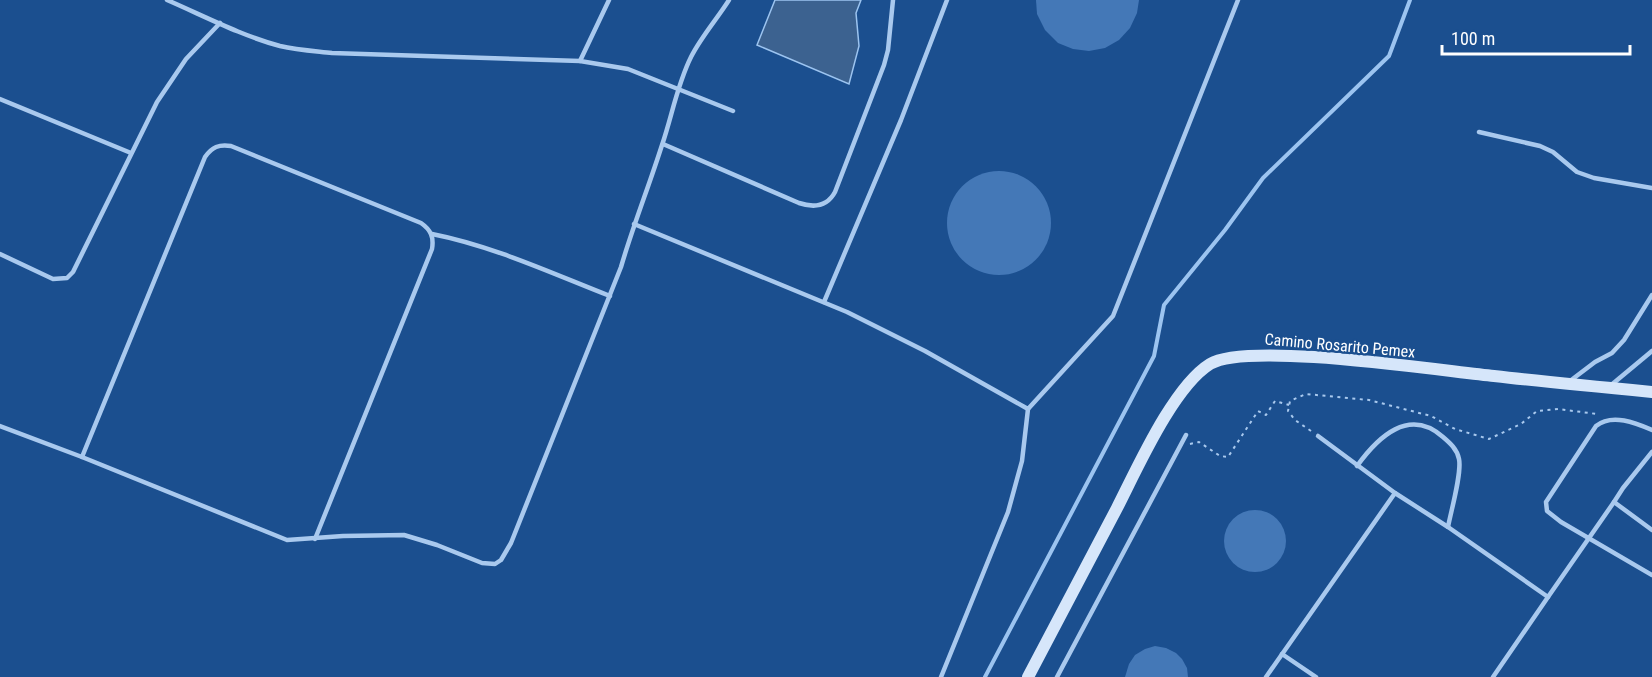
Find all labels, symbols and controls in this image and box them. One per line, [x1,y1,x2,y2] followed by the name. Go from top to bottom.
[1442,18,1630,56] scale bar
[1451,28,1495,49] text: 100 m
[1264,329,1416,362] street label: Camino Rosarito Pemex

